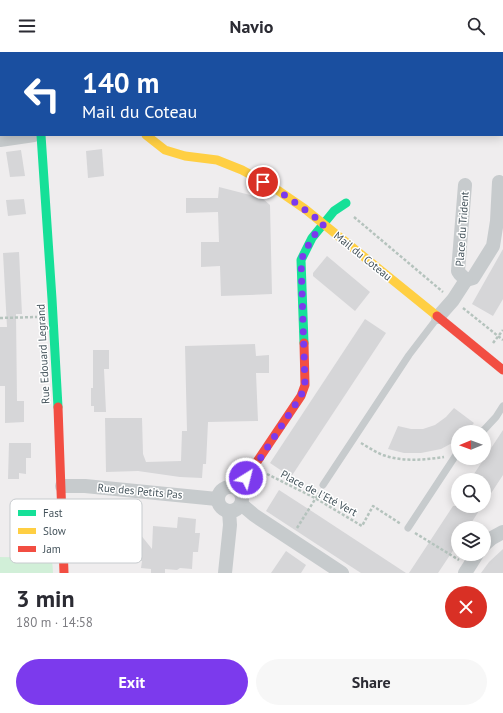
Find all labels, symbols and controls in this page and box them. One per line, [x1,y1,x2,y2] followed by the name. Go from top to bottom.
[16,15,38,37] icon: menu
[230,15,273,38] text: Navio
[465,15,487,37] icon: search
[82,64,159,101] text: 140 m
[16,68,68,120] icon: left
[82,100,197,123] text: Mail du Coteau
[246,165,280,199] pin
[252,171,274,193] icon: arrive
[452,191,472,267] street label: Place du Trident
[331,228,395,284] street label: Mail du Coteau
[33,304,53,404] street label: Rue Edouard Legrand
[451,425,491,465] north arrow
[451,425,491,561] map controls
[225,457,267,499] position arrow
[278,467,360,519] street label: Place de l'Eté Vert
[451,473,491,513] button: search
[97,480,183,502] street label: Rue des Petits Pas
[10,499,142,563] legend
[43,506,63,520] text: Fast
[451,521,491,561] button: layers
[43,524,66,538] text: Slow
[42,542,61,556] text: Jam
[16,583,75,614] text: 3 min
[445,586,487,628] button: close
[16,614,93,631] text: 180 m · 14:58
[16,659,248,705] button: Exit
[256,659,487,705] button: Share

